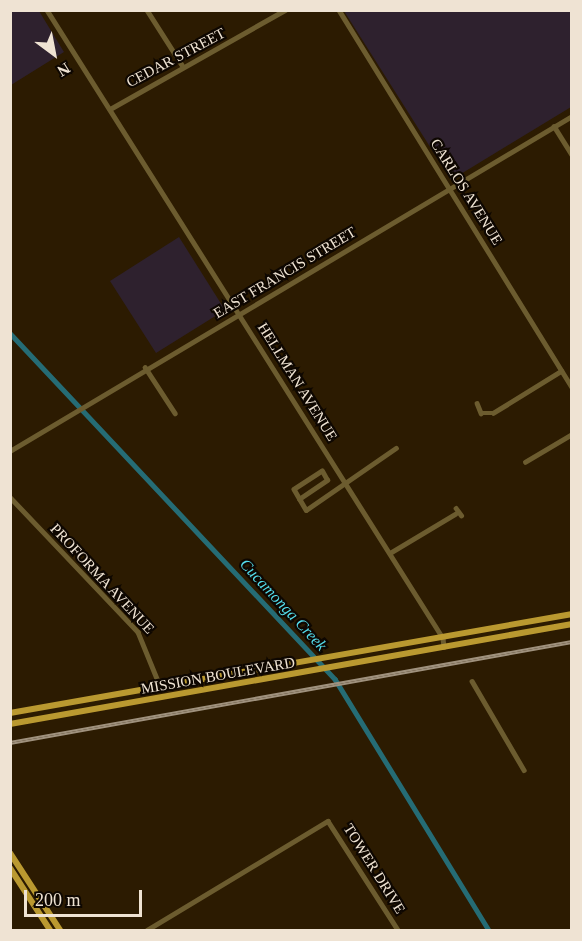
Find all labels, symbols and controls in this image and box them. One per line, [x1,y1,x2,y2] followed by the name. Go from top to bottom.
[24,24,84,84] north arrow
[123,24,229,92] street label: CEDAR STREET
[54,59,73,80] text: N
[426,135,506,249] street label: CARLOS AVENUE
[210,223,360,323] street label: EAST FRANCIS STREET
[253,319,341,445] street label: HELLMAN AVENUE
[46,519,158,639] street label: PROFORMA AVENUE
[235,555,331,655] water label: Cucamonga Creek
[140,654,296,698] street label: MISSION BOULEVARD
[339,821,409,917] street label: TOWER DRIVE
[27,878,146,916] scale bar
[35,890,81,910] text: 200 m

